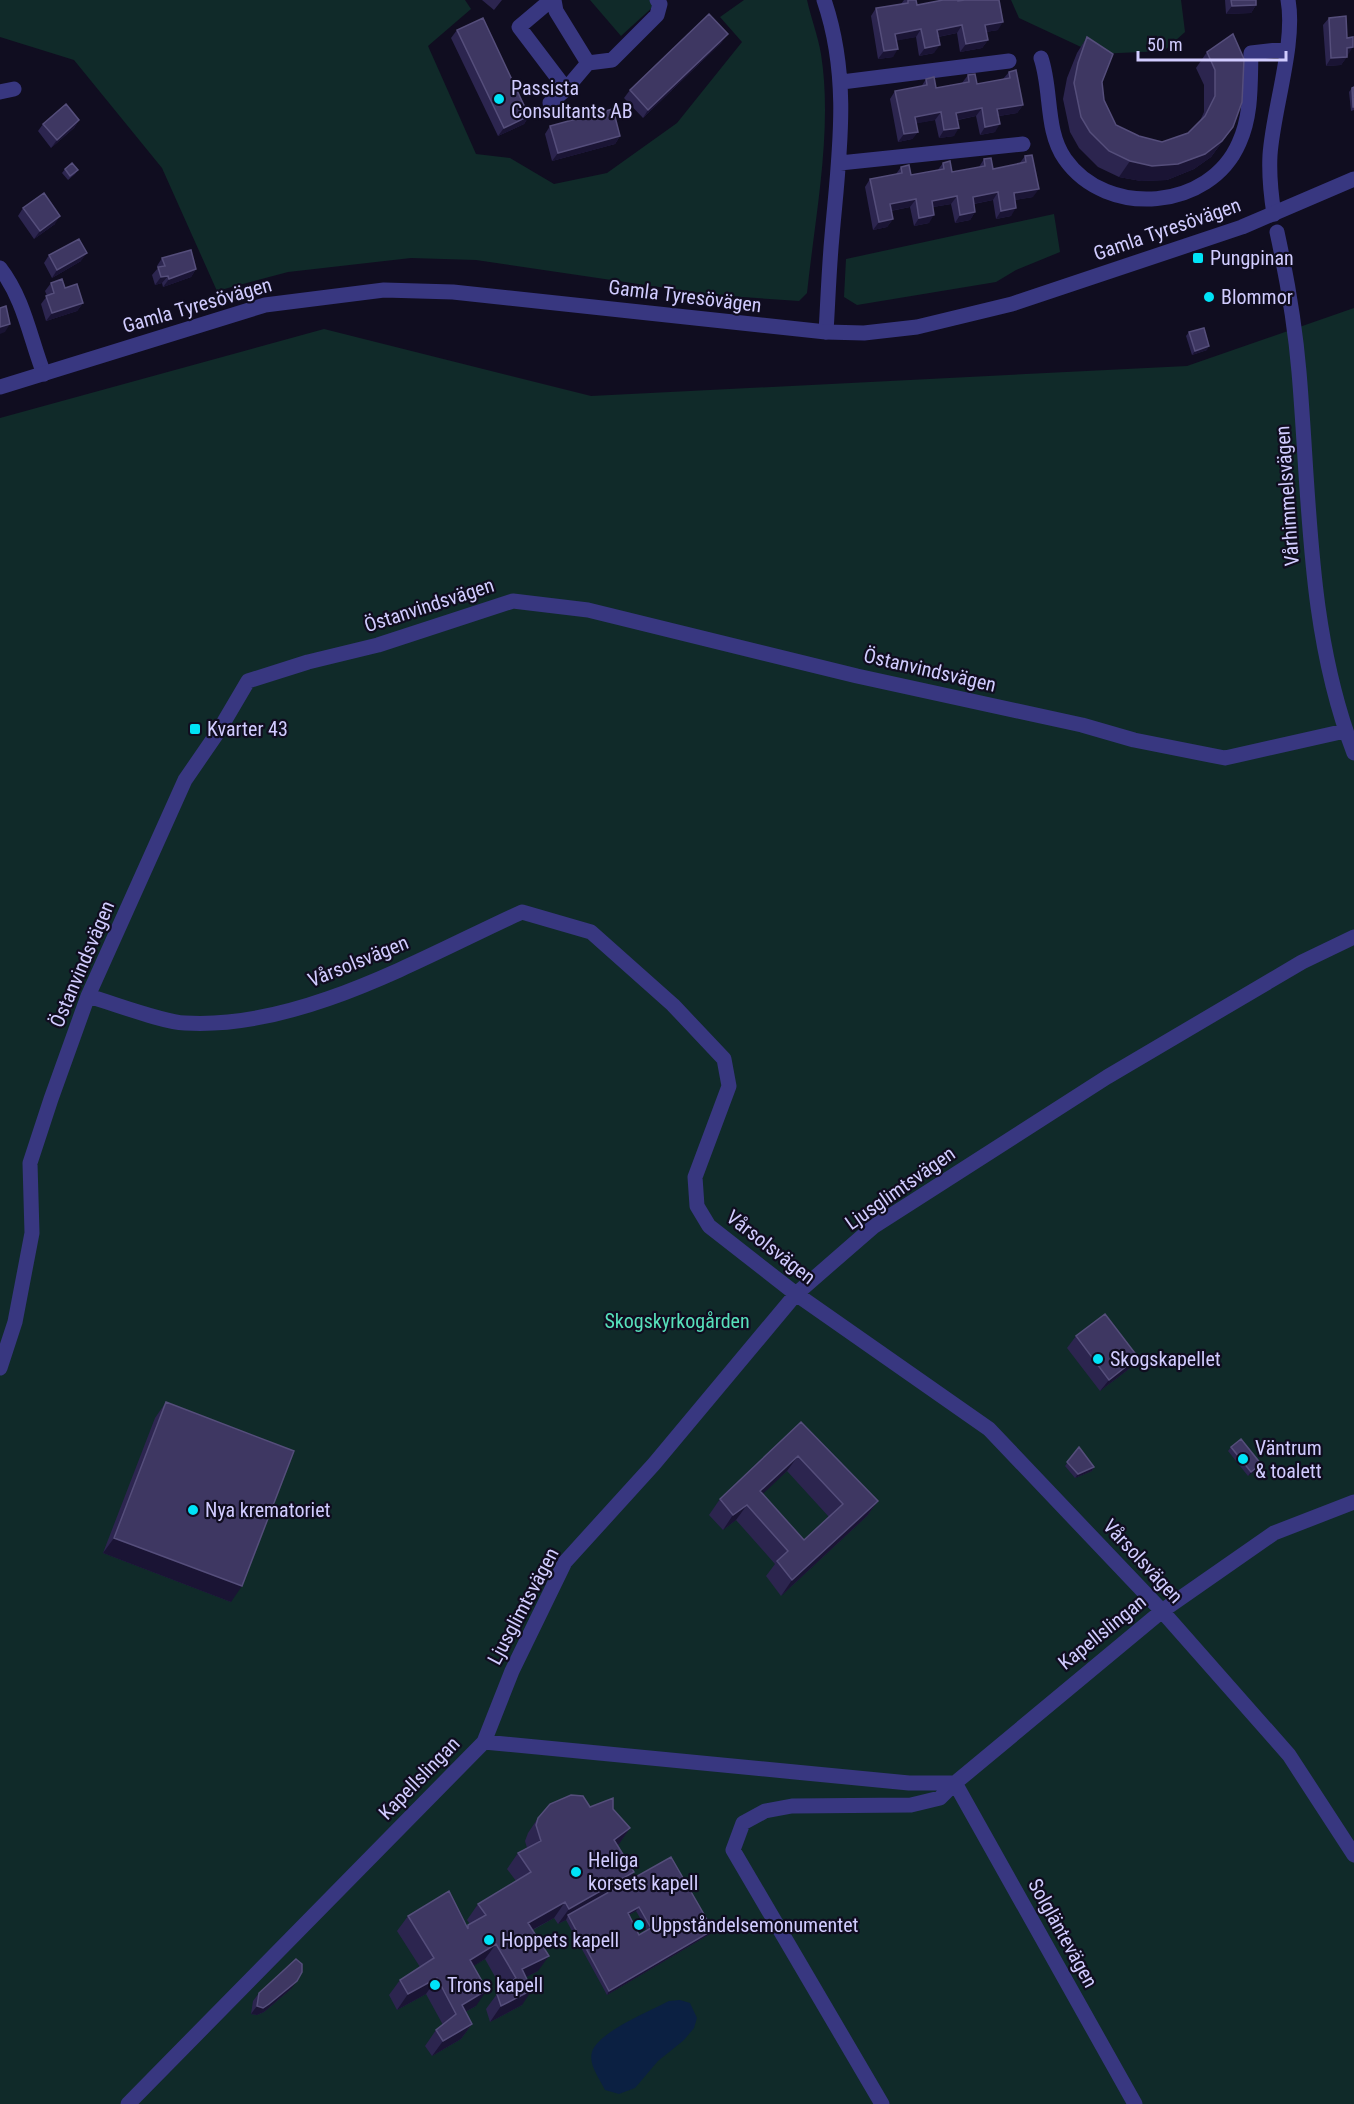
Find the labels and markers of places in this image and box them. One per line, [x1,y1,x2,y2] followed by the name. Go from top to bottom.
[511,76,633,123] place label: Passista Consultants AB
[492,92,506,106] marker: Passista Consultants AB
[1210,246,1294,270] place label: Pungpinan
[1191,251,1205,265] marker: Pungpinan
[1221,285,1293,309] place label: Blommor
[1202,290,1216,304] marker: Blommor
[207,717,288,741] place label: Kvarter 43
[188,722,202,736] marker: Kvarter 43
[1110,1347,1221,1371] place label: Skogskapellet
[1091,1352,1105,1366] marker: Skogskapellet
[1255,1436,1322,1483] place label: Väntrum & toalett
[1236,1452,1250,1466] marker: Väntrum & toalett
[205,1498,331,1522] place label: Nya krematoriet
[186,1503,200,1517] marker: Nya krematoriet
[588,1848,698,1895] place label: Heliga korsets kapell
[569,1865,583,1879] marker: Heliga korsets kapell
[651,1913,859,1937] place label: Uppståndelsemonumentet
[632,1918,646,1932] marker: Uppståndelsemonumentet
[501,1928,619,1952] place label: Hoppets kapell
[482,1933,496,1947] marker: Hoppets kapell
[447,1973,543,1997] place label: Trons kapell
[428,1978,442,1992] marker: Trons kapell

